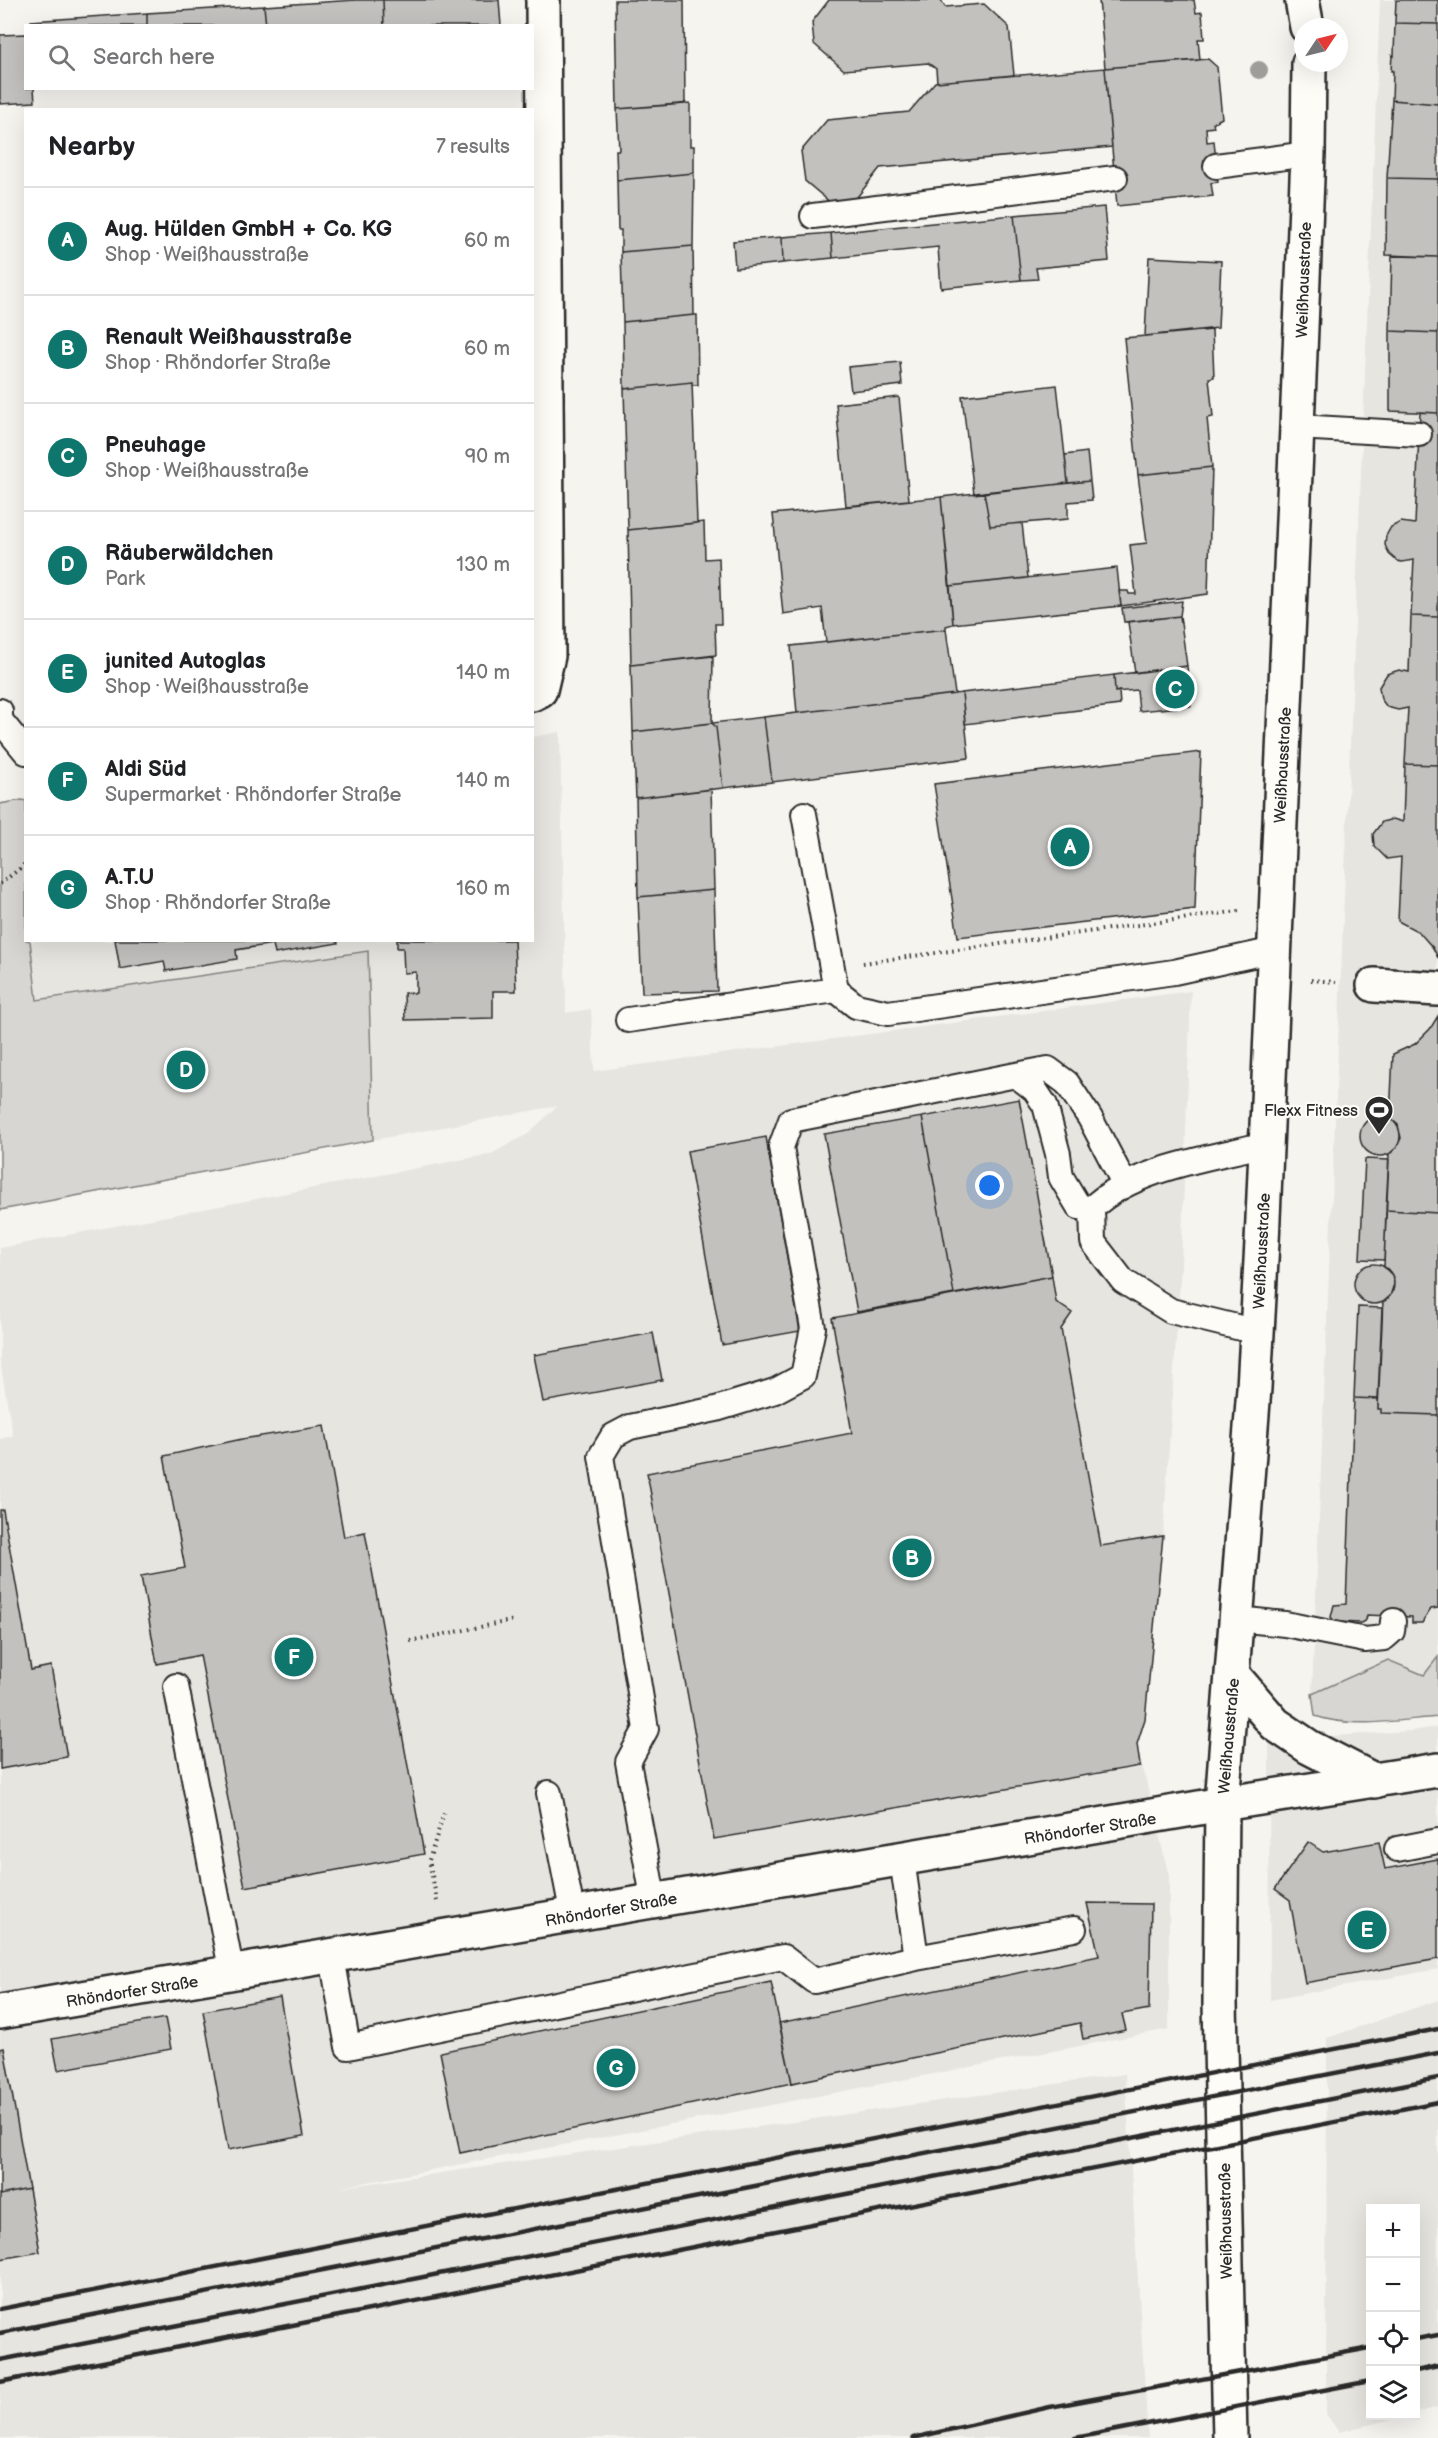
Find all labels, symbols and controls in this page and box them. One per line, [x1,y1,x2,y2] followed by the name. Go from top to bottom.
[1294,18,1348,72] north arrow
[24,24,534,90] search box
[45,41,78,74] icon: search
[93,44,215,71] text: Search here
[48,132,135,163] text: Nearby
[436,135,510,159] text: 7 results
[105,216,392,243] text: Aug. Hülden GmbH + Co. KG
[1293,221,1316,339] street label: Weißhausstraße
[61,229,74,253] text: A
[464,229,510,253] text: 60 m
[105,243,309,267] text: Shop · Weißhausstraße
[105,324,352,351] text: Renault Weißhausstraße
[60,337,75,361] text: B
[464,337,510,361] text: 60 m
[105,351,331,375] text: Shop · Rhöndorfer Straße
[105,432,206,459] text: Pneuhage
[60,445,75,469] text: C
[465,445,510,469] text: 90 m
[105,459,309,483] text: Shop · Weißhausstraße
[105,540,274,567] text: Räuberwäldchen
[61,553,74,577] text: D
[456,553,510,577] text: 130 m
[105,567,145,591] text: Park
[105,648,266,675] text: junited Autoglas
[61,661,74,685] text: E
[456,661,510,685] text: 140 m
[1156,666,1194,712] pin: C
[105,675,309,699] text: Shop · Weißhausstraße
[1271,706,1296,824] street label: Weißhausstraße
[105,756,187,783] text: Aldi Süd
[61,769,74,793] text: F
[456,769,510,793] text: 140 m
[105,783,401,807] text: Supermarket · Rhöndorfer Straße
[1050,824,1090,870] pin: A
[105,864,154,891] text: A.T.U
[60,877,75,901] text: G
[456,877,510,901] text: 160 m
[105,891,331,915] text: Shop · Rhöndorfer Straße
[166,1048,206,1092] pin: D
[1363,1094,1395,1136] sports icon: Flexx Fitness
[1264,1102,1358,1121] place label: Flexx Fitness
[975,1171,1004,1200] your location
[1250,1192,1275,1310] street label: Weißhausstraße
[892,1536,932,1580] pin: B
[274,1634,314,1680] pin: F
[1215,1677,1244,1795] street label: Weißhausstraße
[1023,1810,1158,1849] street label: Rhöndorfer Straße
[544,1889,679,1931] street label: Rhöndorfer Straße
[1348,1908,1386,1952] pin: E
[65,1973,200,2012] street label: Rhöndorfer Straße
[596,2046,636,2090] pin: G
[1216,2162,1237,2279] street label: Weißhausstraße
[1366,2204,1420,2420] map controls
[1366,2204,1420,2258] button: +
[1366,2258,1420,2312] button: −
[1366,2312,1420,2366] button: locate
[1366,2366,1420,2420] button: layers

